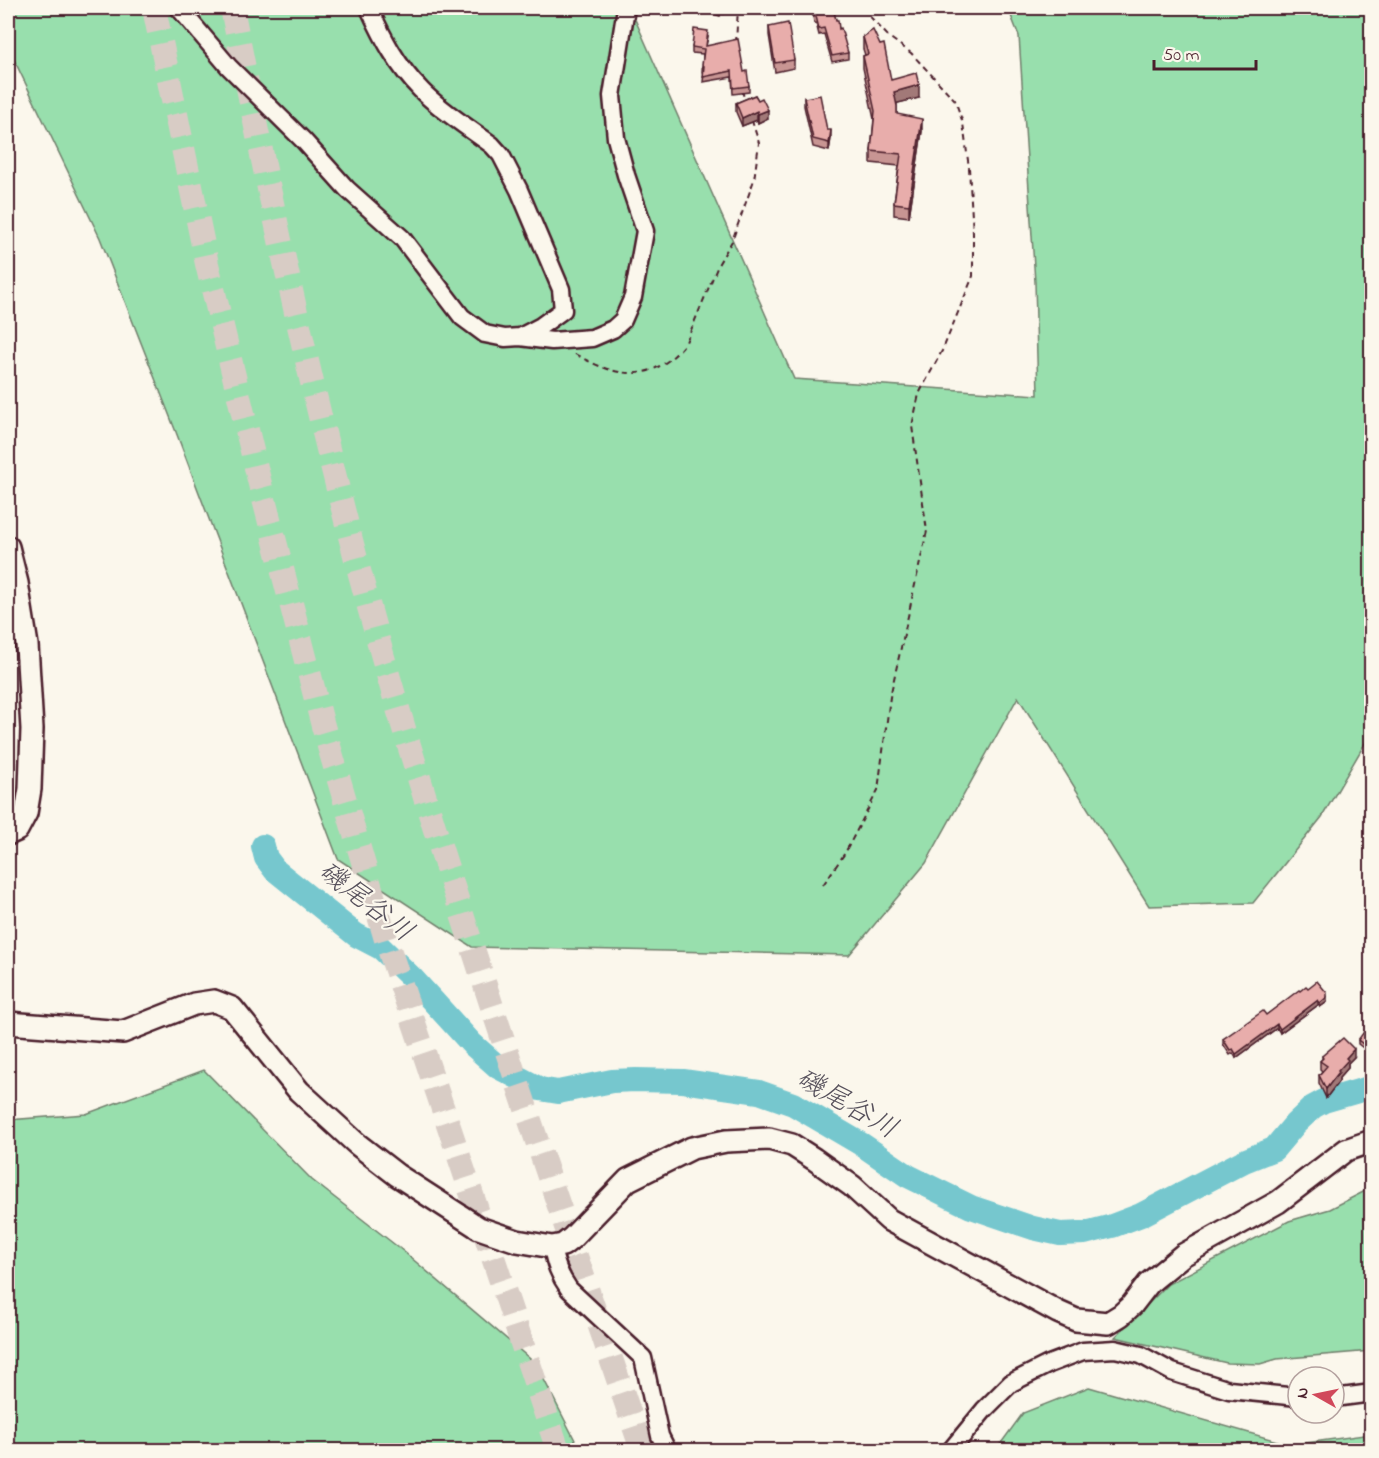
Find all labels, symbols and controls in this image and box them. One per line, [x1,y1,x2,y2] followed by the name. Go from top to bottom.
[1154,33,1256,71] scale bar
[1163,43,1200,69] text: 50 m
[308,852,422,954] water label: 磯尾谷川
[787,1059,905,1151] water label: 磯尾谷川
[1286,1365,1346,1425] north arrow
[1290,1386,1316,1400] text: N

